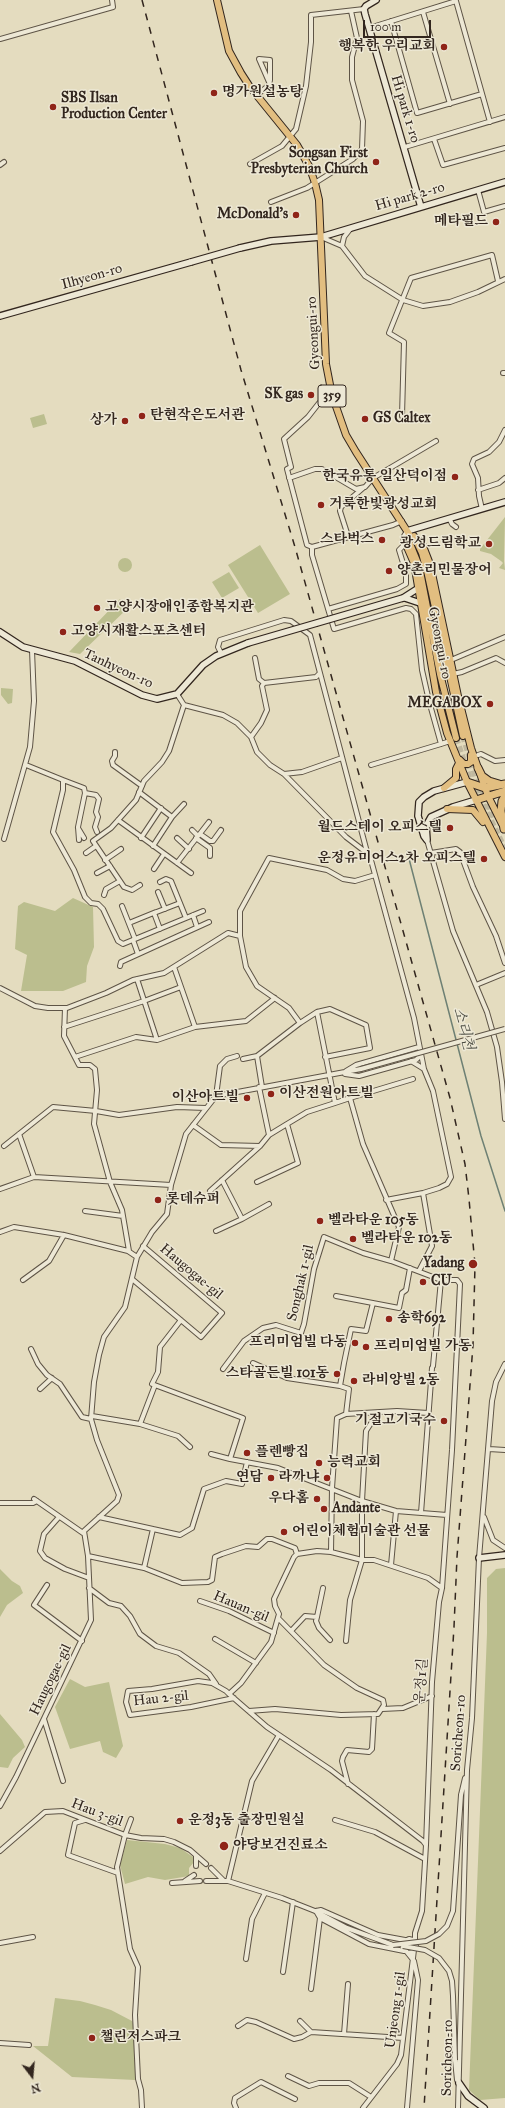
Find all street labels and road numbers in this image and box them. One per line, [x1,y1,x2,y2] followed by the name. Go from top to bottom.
[387,73,423,145] street label: Hi park 1-ro
[373,179,447,215] street label: Hi park 2-ro
[60,260,124,294] street label: Ilhyeon-ro
[304,296,324,370] street label: Gyeongui-ro
[318,385,346,407] road number: 359
[424,605,454,681] street label: Gyeongui-ro
[81,646,155,692] street label: Tanhyeon-ro
[156,1241,226,1303] street label: Haugogae-gil
[284,1243,318,1323] street label: Songhak 1-gil
[211,1588,271,1626] street label: Hauan-gil
[26,1642,76,1718] street label: Haugogae-gil
[412,1657,432,1705] street label: 운정1길
[133,1688,189,1710] street label: Hau 2-gil
[448,1694,470,1772] street label: Soricheon-ro
[69,1795,125,1831] street label: Hau 3-gil
[382,1971,410,2049] street label: Unjeong 1-gil
[439,2020,457,2096] street label: Soricheon-ro

